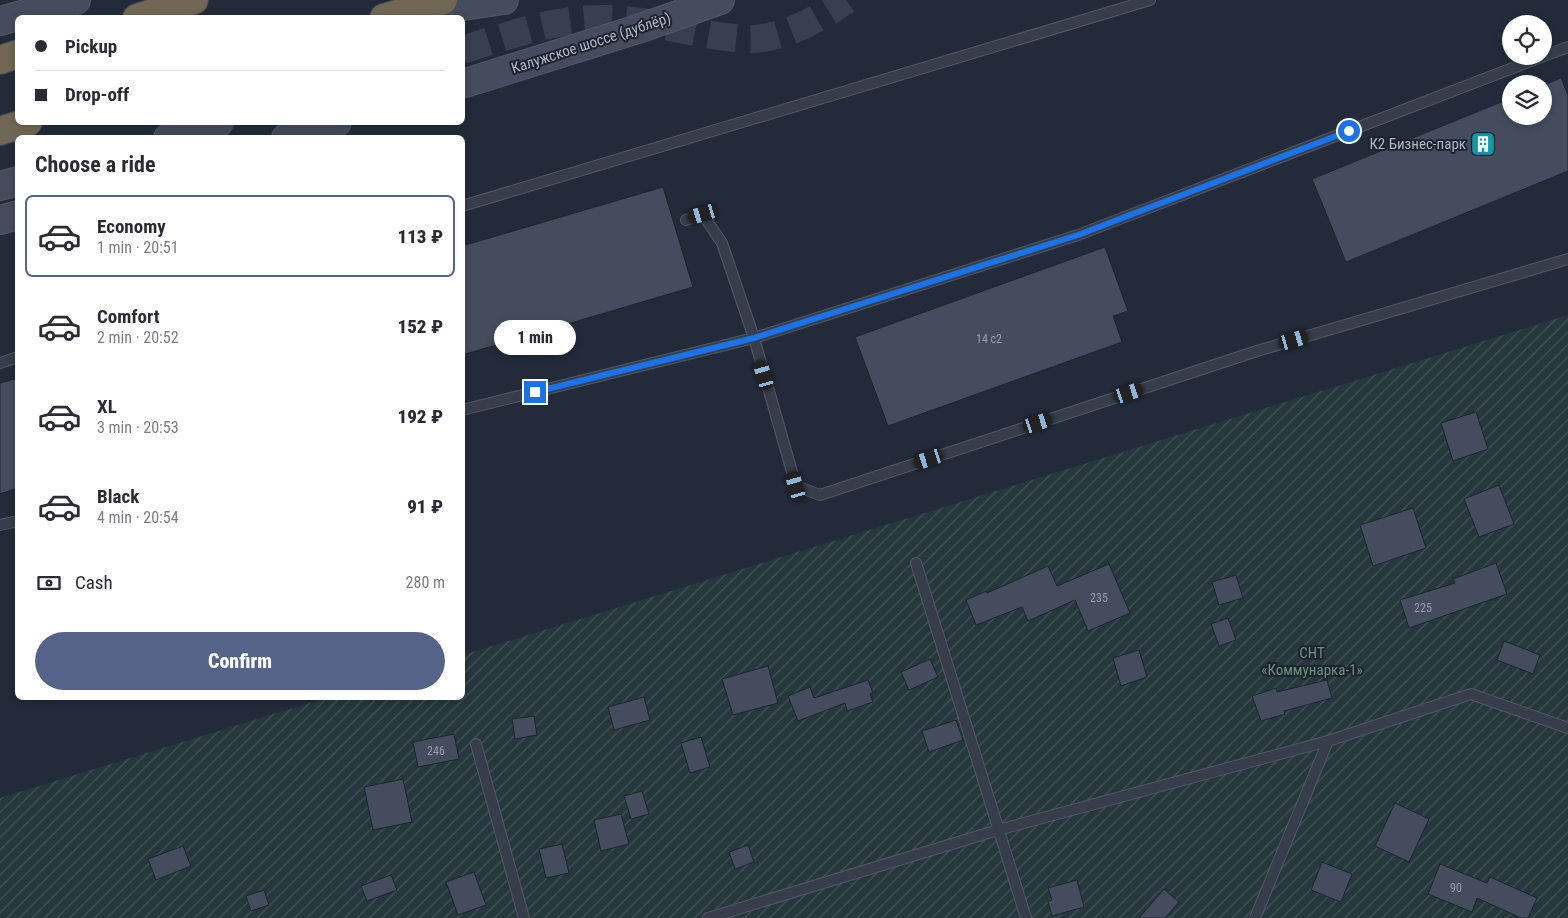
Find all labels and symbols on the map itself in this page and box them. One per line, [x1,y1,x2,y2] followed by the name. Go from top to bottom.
[509,9,673,77] street label: Калужское шоссе (дублёр)
[1338,120,1360,142] route start
[1470,131,1496,157] building icon: К2 Бизнес-парк
[1369,135,1466,153] place label: К2 Бизнес-парк
[686,202,719,226] car
[494,320,576,354] callout: 1 min
[1277,329,1310,351] car
[976,332,1002,346] house number: 14 с2
[752,359,775,391] car
[524,381,546,403] route end
[1112,381,1145,405] car
[1021,411,1054,435] car
[912,447,945,471] car
[784,470,807,502] car
[1090,591,1108,605] house number: 235
[1414,601,1432,615] house number: 225
[1261,644,1363,679] park label: СНТ «Коммунарка-1»
[427,744,445,758] house number: 246
[1450,881,1462,895] house number: 90

